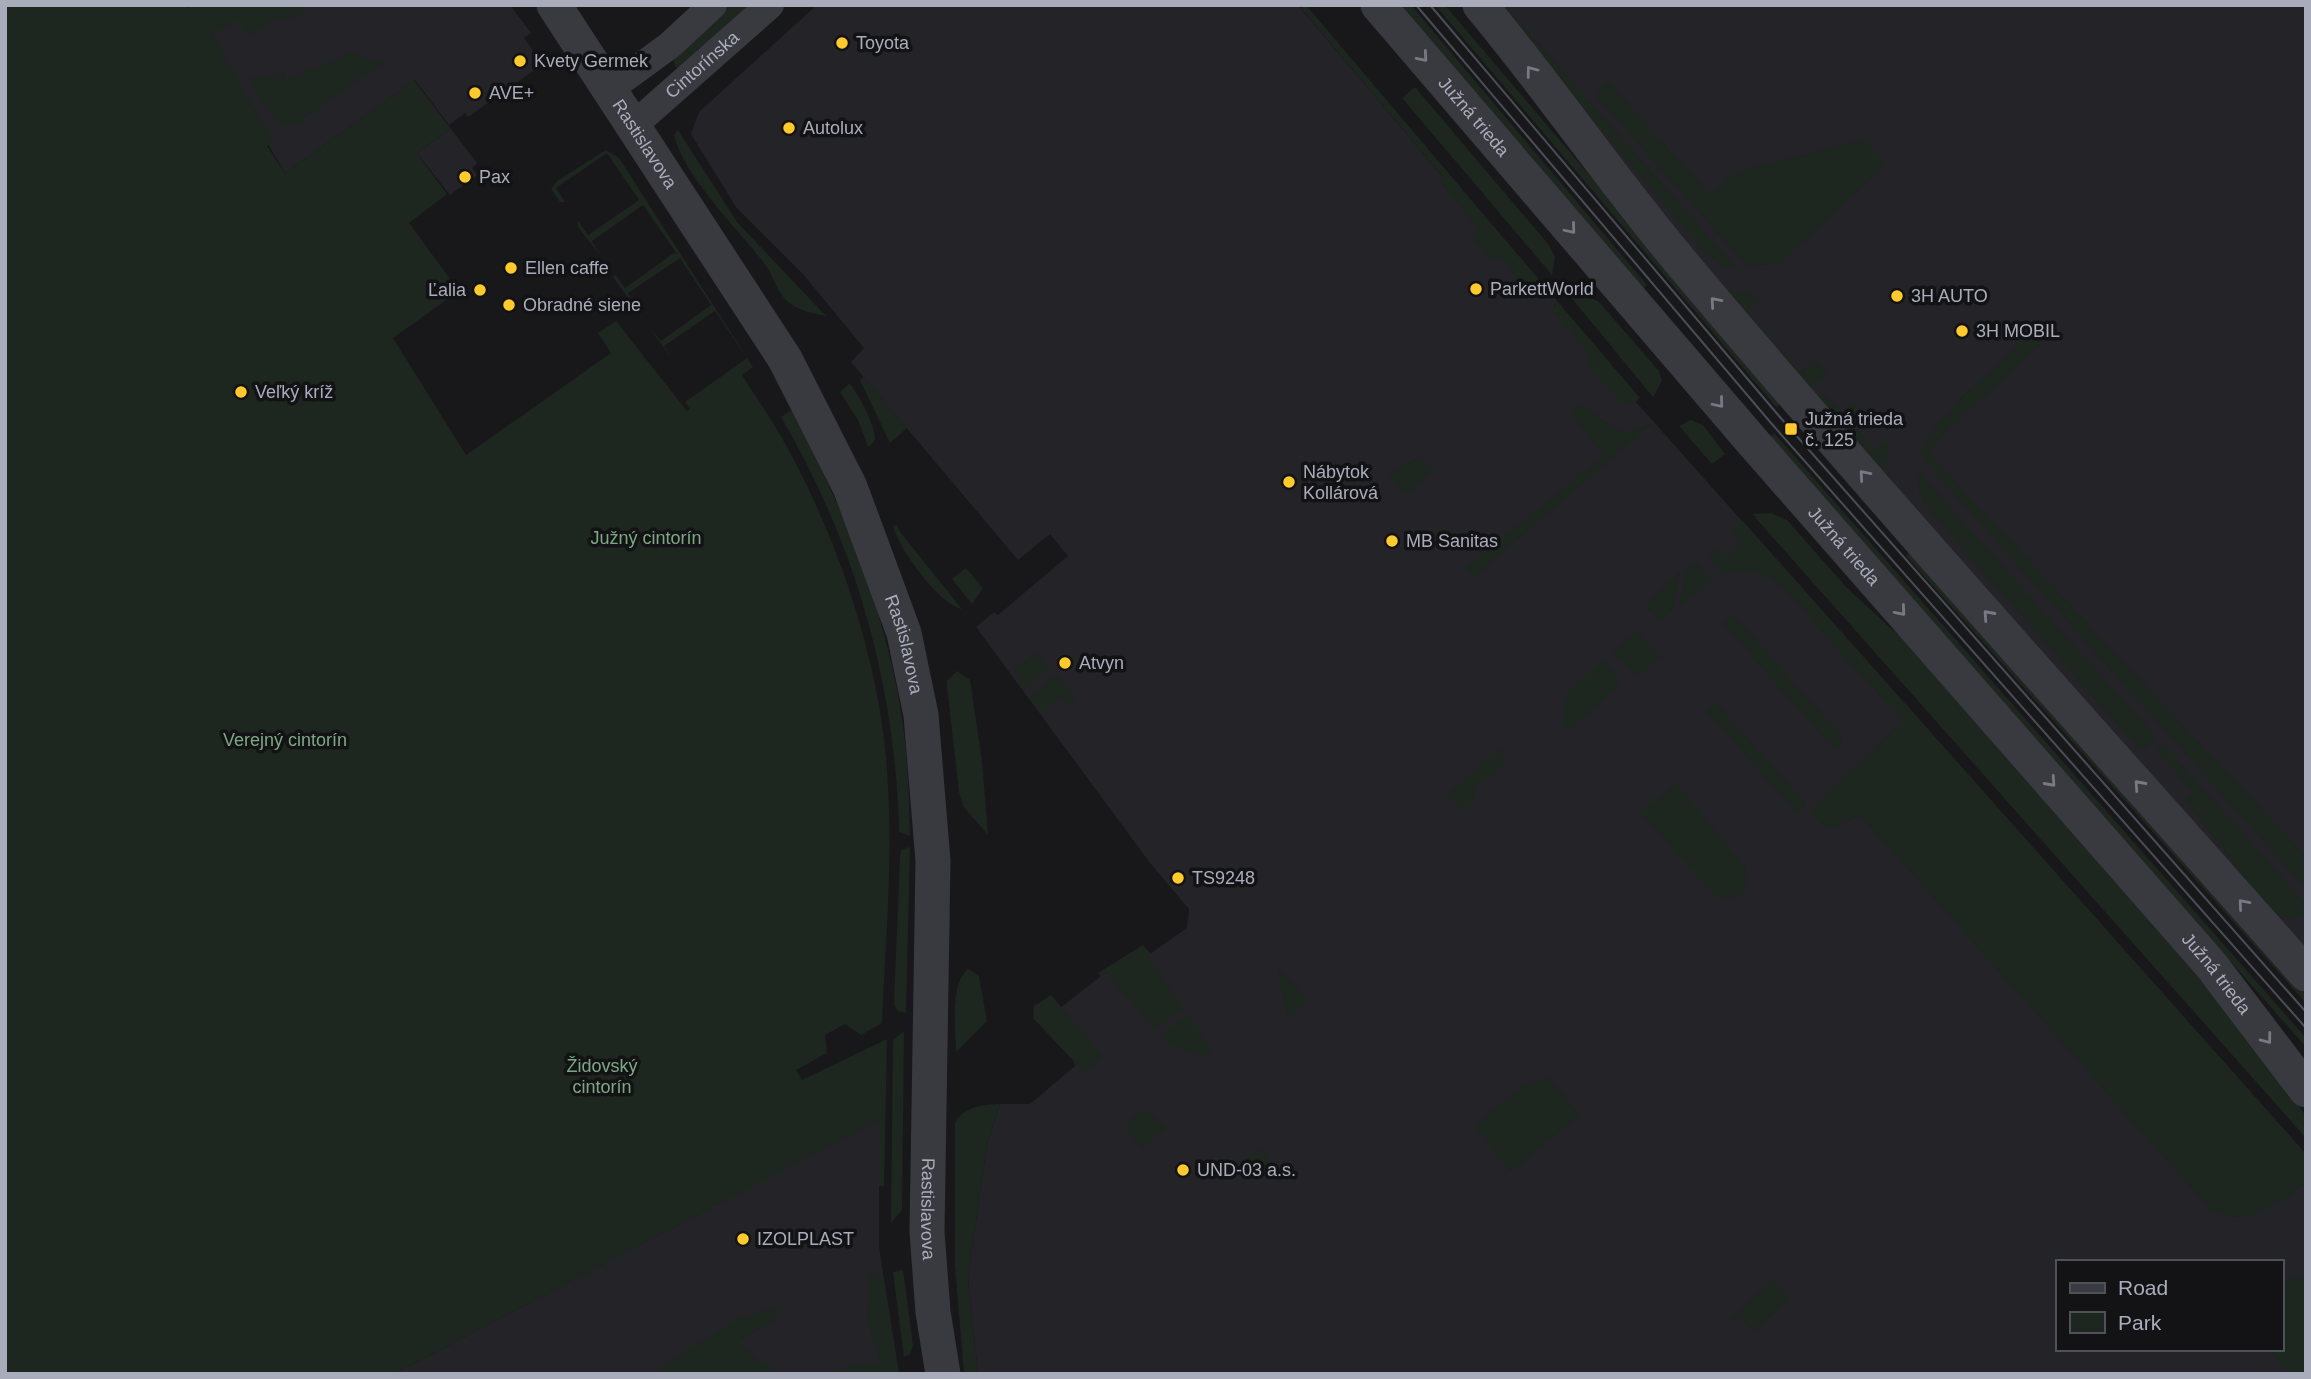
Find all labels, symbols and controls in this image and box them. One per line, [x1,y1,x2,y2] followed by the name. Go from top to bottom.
[661,27,744,102] street label: Cintorínska
[856,33,910,53] place label: Toyota
[834,35,850,51] marker: Toyota
[1415,48,1427,61] one-way arrow
[534,51,649,71] place label: Kvety Germek
[512,53,528,69] marker: Kvety Germek
[1526,66,1539,78] one-way arrow
[1434,73,1514,161] street label: Južná trieda
[489,83,534,103] place label: AVE+
[467,85,483,101] marker: AVE+
[608,96,682,193] street label: Rastislavova
[803,118,863,138] place label: Autolux
[781,120,797,136] marker: Autolux
[479,167,510,187] place label: Pax
[457,169,473,185] marker: Pax
[1563,221,1575,234] one-way arrow
[525,258,609,278] place label: Ellen caffe
[503,260,519,276] marker: Ellen caffe
[1490,279,1594,299] place label: ParkettWorld
[428,280,467,300] place label: Ľalia
[1468,281,1484,297] marker: ParkettWorld
[472,282,488,298] marker: Ľalia
[1911,286,1988,306] place label: 3H AUTO
[1889,288,1905,304] marker: 3H AUTO
[523,295,641,315] place label: Obradné siene
[501,297,517,313] marker: Obradné siene
[1711,298,1723,311] one-way arrow
[1976,321,2060,341] place label: 3H MOBIL
[1954,323,1970,339] marker: 3H MOBIL
[255,382,333,402] place label: Veľký kríž
[233,384,249,400] marker: Veľký kríž
[1711,394,1723,407] one-way arrow
[1805,409,1904,450] place label: Južná trieda č. 125
[1783,421,1799,437] marker: Južná trieda č. 125
[1303,462,1379,503] place label: Nábytok Kollárová
[1860,470,1872,483] one-way arrow
[1281,474,1297,490] marker: Nábytok Kollárová
[1804,503,1884,590] street label: Južná trieda
[590,528,702,548] park label: Južný cintorín
[1406,531,1498,551] place label: MB Sanitas
[1384,533,1400,549] marker: MB Sanitas
[881,592,927,697] street label: Rastislavova
[1893,603,1905,616] one-way arrow
[1984,610,1996,623] one-way arrow
[1079,653,1124,673] place label: Atvyn
[1057,655,1073,671] marker: Atvyn
[223,730,347,750] park label: Verejný cintorín
[2043,774,2055,787] one-way arrow
[2135,780,2147,793] one-way arrow
[1192,868,1255,888] place label: TS9248
[1170,870,1186,886] marker: TS9248
[2239,899,2252,912] one-way arrow
[2178,929,2255,1019] street label: Južná trieda
[2259,1031,2272,1044] one-way arrow
[566,1056,638,1097] park label: Židovský cintorín
[917,1158,939,1261] street label: Rastislavova
[1197,1160,1296,1180] place label: UND-03 a.s.
[1175,1162,1191,1178] marker: UND-03 a.s.
[757,1229,854,1249] place label: IZOLPLAST
[735,1231,751,1247] marker: IZOLPLAST
[2056,1260,2283,1351] legend
[2118,1276,2168,1299] text: Road
[2118,1311,2162,1334] text: Park

